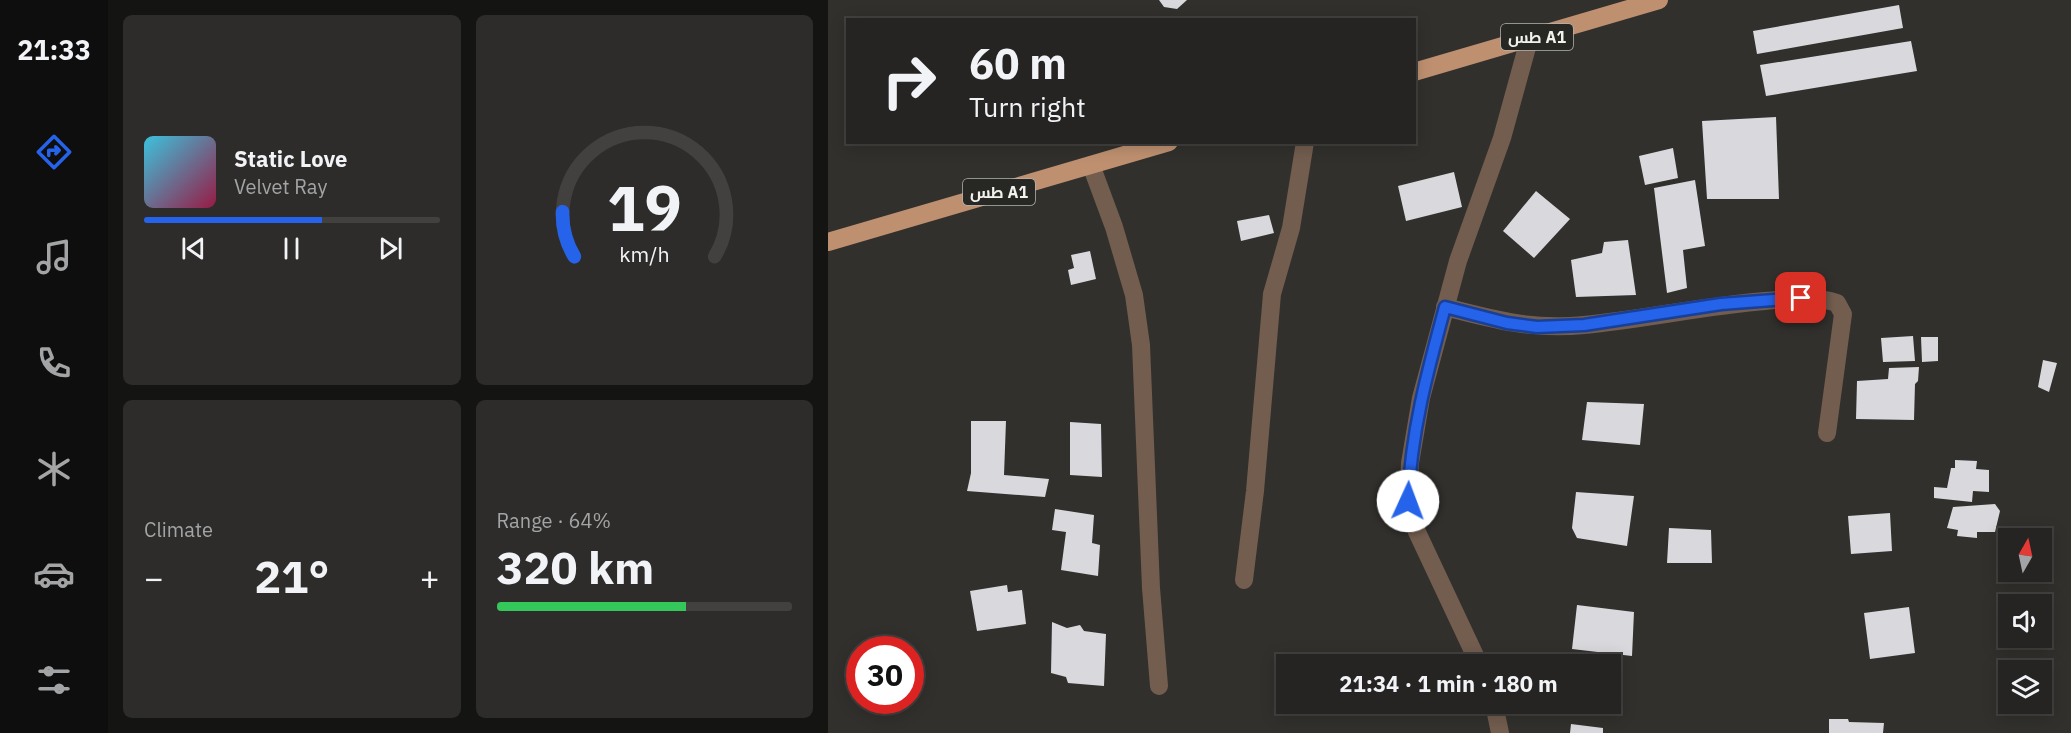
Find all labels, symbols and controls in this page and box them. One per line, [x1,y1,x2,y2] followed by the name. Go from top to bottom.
[1501,24,1573,50] road number: طس A1
[17,32,91,67] text: 21:33
[969,36,1067,91] text: 60 m
[870,42,948,120] icon: right
[969,89,1086,124] text: Turn right
[33,131,75,173] icon: directions
[234,144,347,173] text: Static Love
[607,167,682,248] text: 19
[234,173,327,200] text: Velvet Ray
[963,179,1035,205] road number: طس A1
[177,232,210,265] icon: previous
[275,232,308,265] icon: pause
[374,232,407,265] icon: next
[33,236,75,278] icon: music
[619,241,669,269] text: km/h
[1775,272,1826,323] pin
[1784,281,1817,314] icon: arrive
[33,342,75,384] icon: phone
[33,448,75,490] icon: climate
[1376,469,1440,533] position arrow
[497,507,611,534] text: Range · 64%
[144,516,213,543] text: Climate
[1998,528,2052,582] north arrow
[1998,528,2052,714] map controls
[497,538,654,596] text: 320 km
[254,547,329,605] text: 21°
[33,553,75,595] icon: car
[144,556,164,599] text: −
[420,556,440,599] text: +
[1998,594,2052,648] button: sound
[846,636,924,714] speed limit sign: 30
[33,659,75,701] icon: filters
[1998,660,2052,714] button: layers
[1339,669,1558,698] text: 21:34 · 1 min · 180 m

